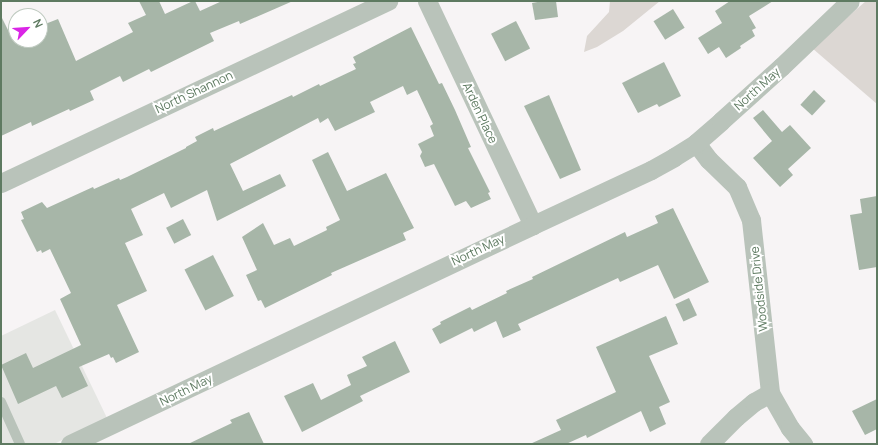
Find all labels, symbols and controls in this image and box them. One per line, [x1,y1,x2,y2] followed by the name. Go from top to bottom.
[8,8,48,48] north arrow
[30,16,47,30] text: N
[731,65,783,113] street label: North May
[153,68,235,116] street label: North Shannon
[460,80,500,146] street label: Arden Place
[449,231,507,269] street label: North May
[747,246,771,332] street label: Woodside Drive
[157,371,215,409] street label: North May

